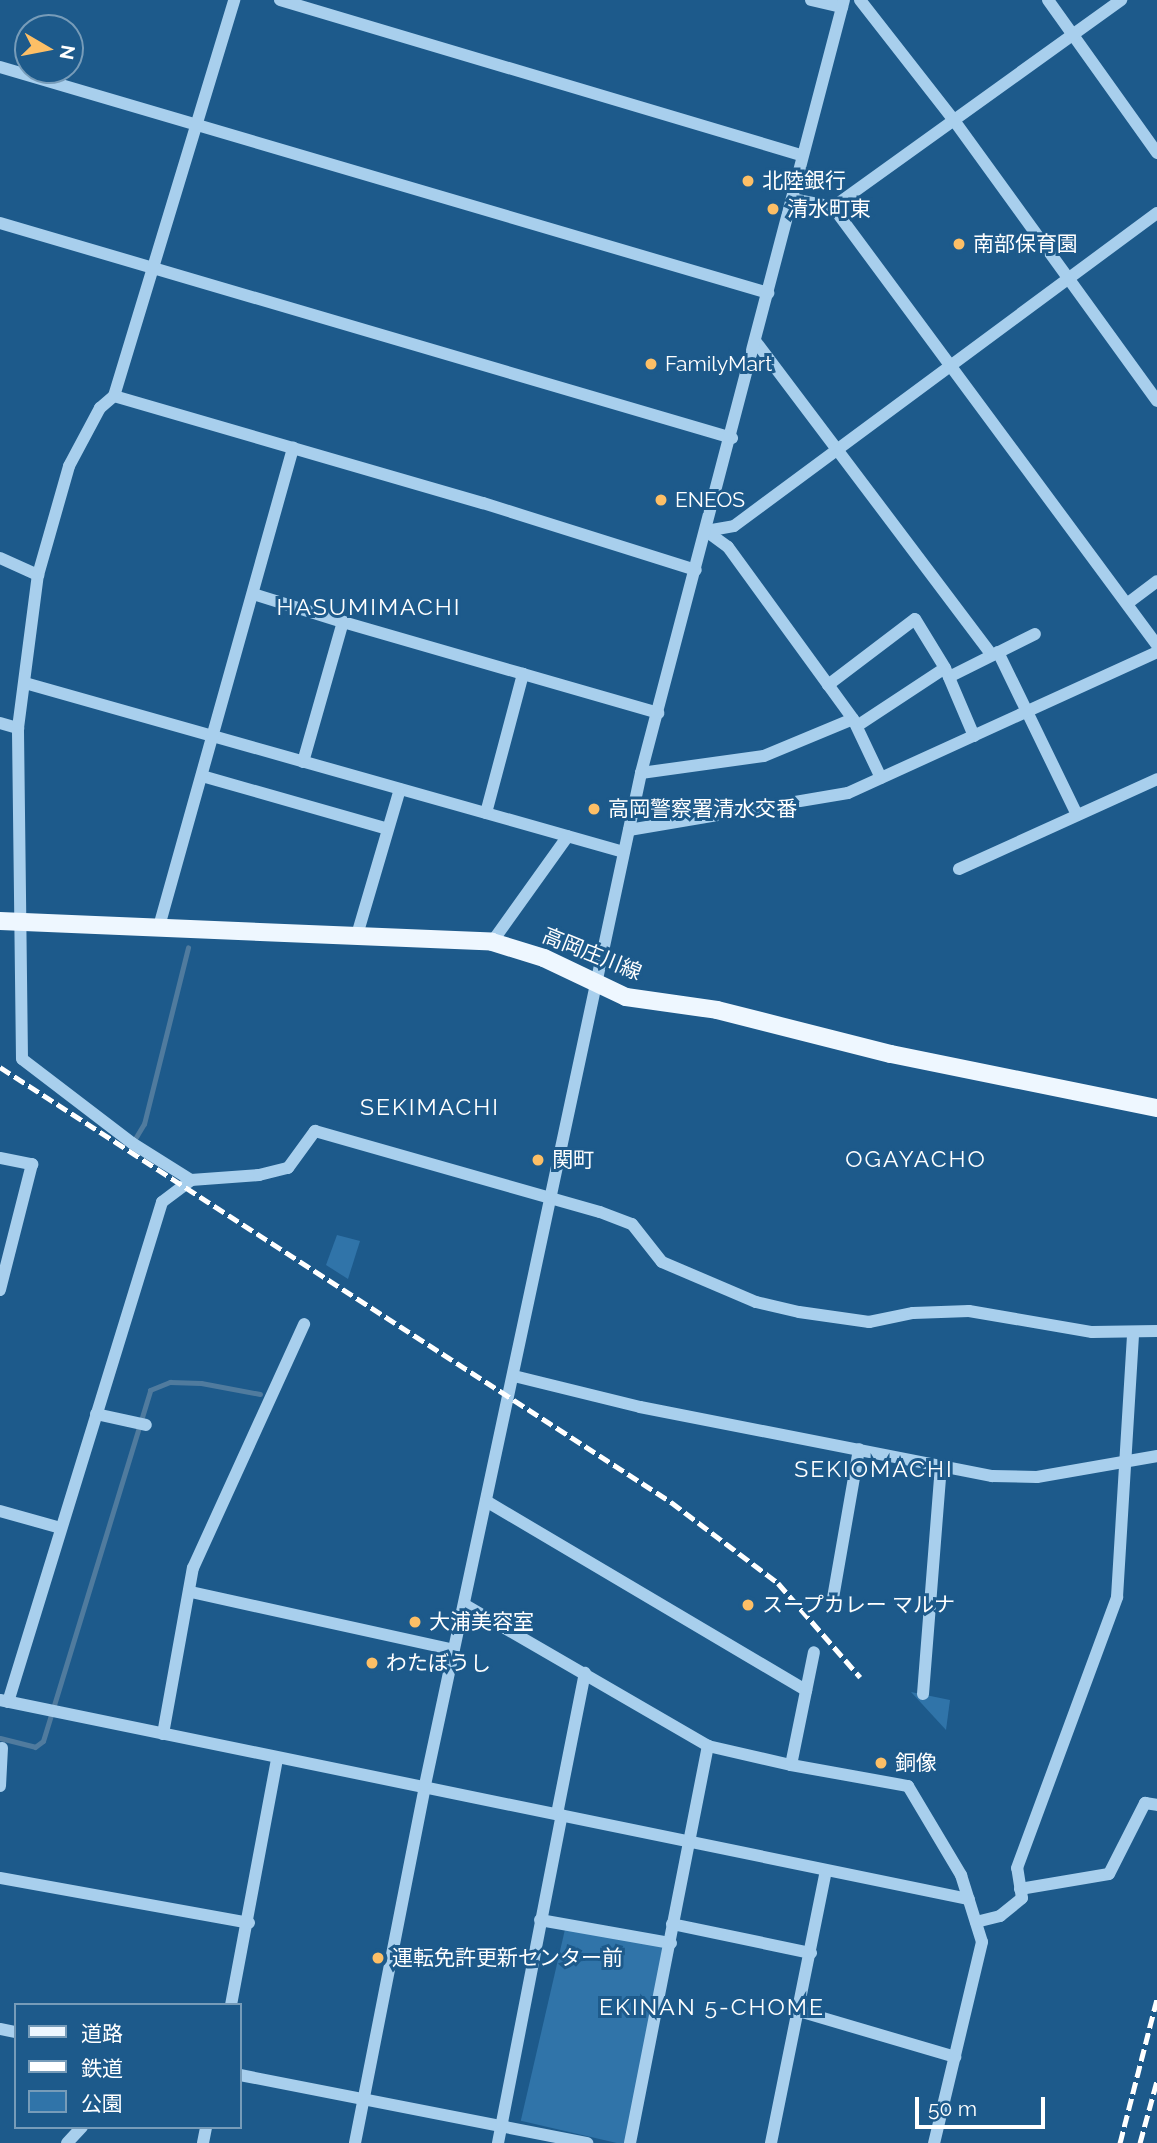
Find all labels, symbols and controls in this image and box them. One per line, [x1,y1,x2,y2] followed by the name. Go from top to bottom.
[14,14,84,84] north arrow
[56,43,80,61] text: N
[762,168,846,194] place label: 北陸銀行
[740,173,756,189] marker: 北陸銀行
[787,196,871,222] place label: 清水町東
[765,201,781,217] marker: 清水町東
[973,231,1078,257] place label: 南部保育園
[951,236,967,252] marker: 南部保育園
[665,351,772,377] place label: FamilyMart
[643,356,659,372] marker: FamilyMart
[675,487,745,513] place label: ENEOS
[653,492,669,508] marker: ENEOS
[278,593,460,621] district label: HASUMIMACHI
[608,796,797,822] place label: 高岡警察署清水交番
[586,801,602,817] marker: 高岡警察署清水交番
[539,923,645,985] street label: 高岡庄川線
[361,1093,499,1121] district label: SEKIMACHI
[846,1145,986,1173] district label: OGAYACHO
[552,1147,594,1173] place label: 関町
[530,1152,546,1168] marker: 関町
[796,1455,952,1483] district label: SEKIOMACHI
[762,1592,956,1618] place label: スープカレー マルナ
[740,1597,756,1613] marker: スープカレー マルナ
[429,1609,534,1635] place label: 大浦美容室
[407,1614,423,1630] marker: 大浦美容室
[386,1650,491,1676] place label: わたぼうし
[364,1655,380,1671] marker: わたぼうし
[895,1750,937,1776] place label: 銅像
[873,1755,889,1771] marker: 銅像
[392,1945,623,1971] place label: 運転免許更新センター前
[370,1950,386,1966] marker: 運転免許更新センター前
[601,1993,823,2021] district label: EKINAN 5-CHOME
[14,2003,242,2129] legend
[81,2021,123,2046] text: 道路
[81,2056,123,2081] text: 鉄道
[919,2084,1048,2128] scale bar
[81,2091,123,2116] text: 公園
[928,2096,977,2121] text: 50 m

